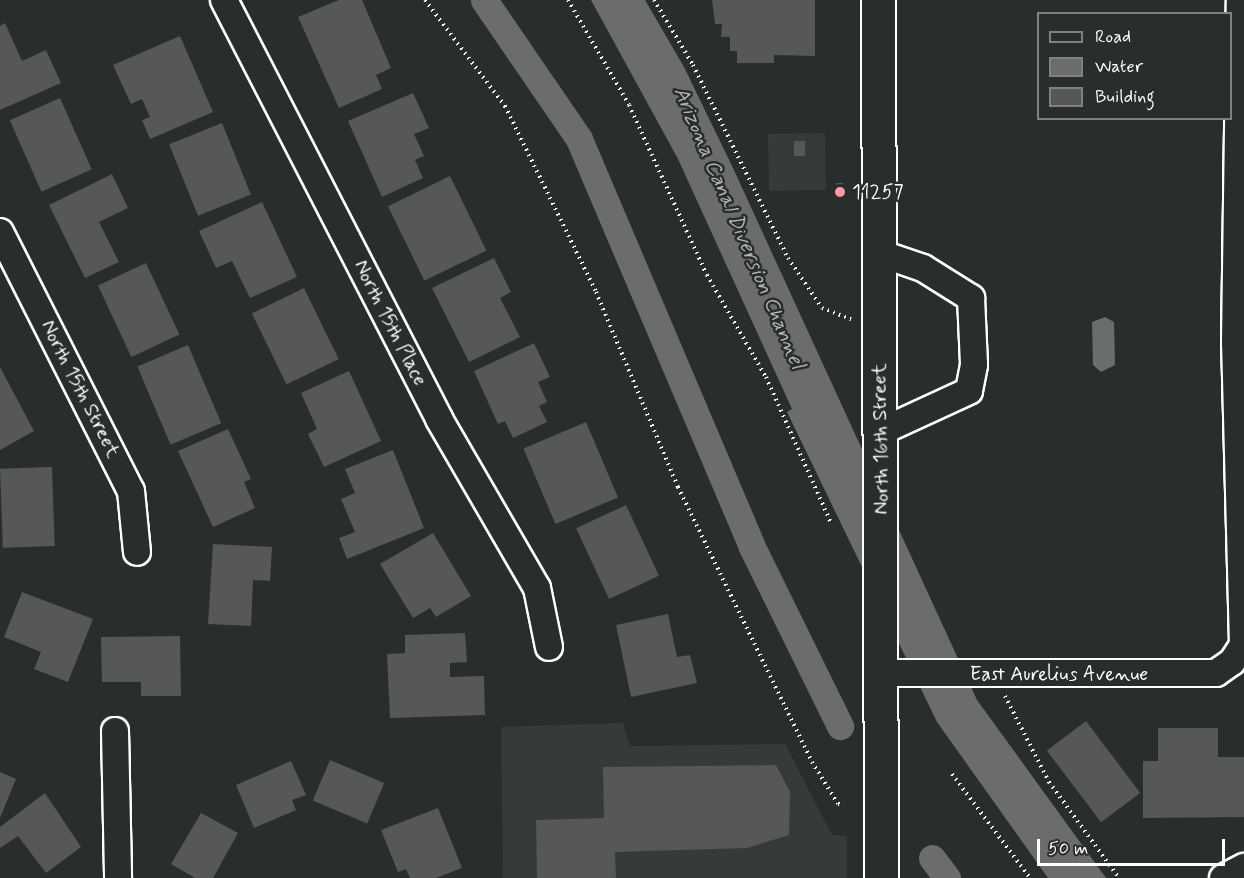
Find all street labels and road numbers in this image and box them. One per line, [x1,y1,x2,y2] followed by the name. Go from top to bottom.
[348,256,432,390] street label: North 15th Place
[35,316,125,462] street label: North 15th Street
[868,363,894,515] street label: North 16th Street
[971,662,1147,686] street label: East Aurelius Avenue

